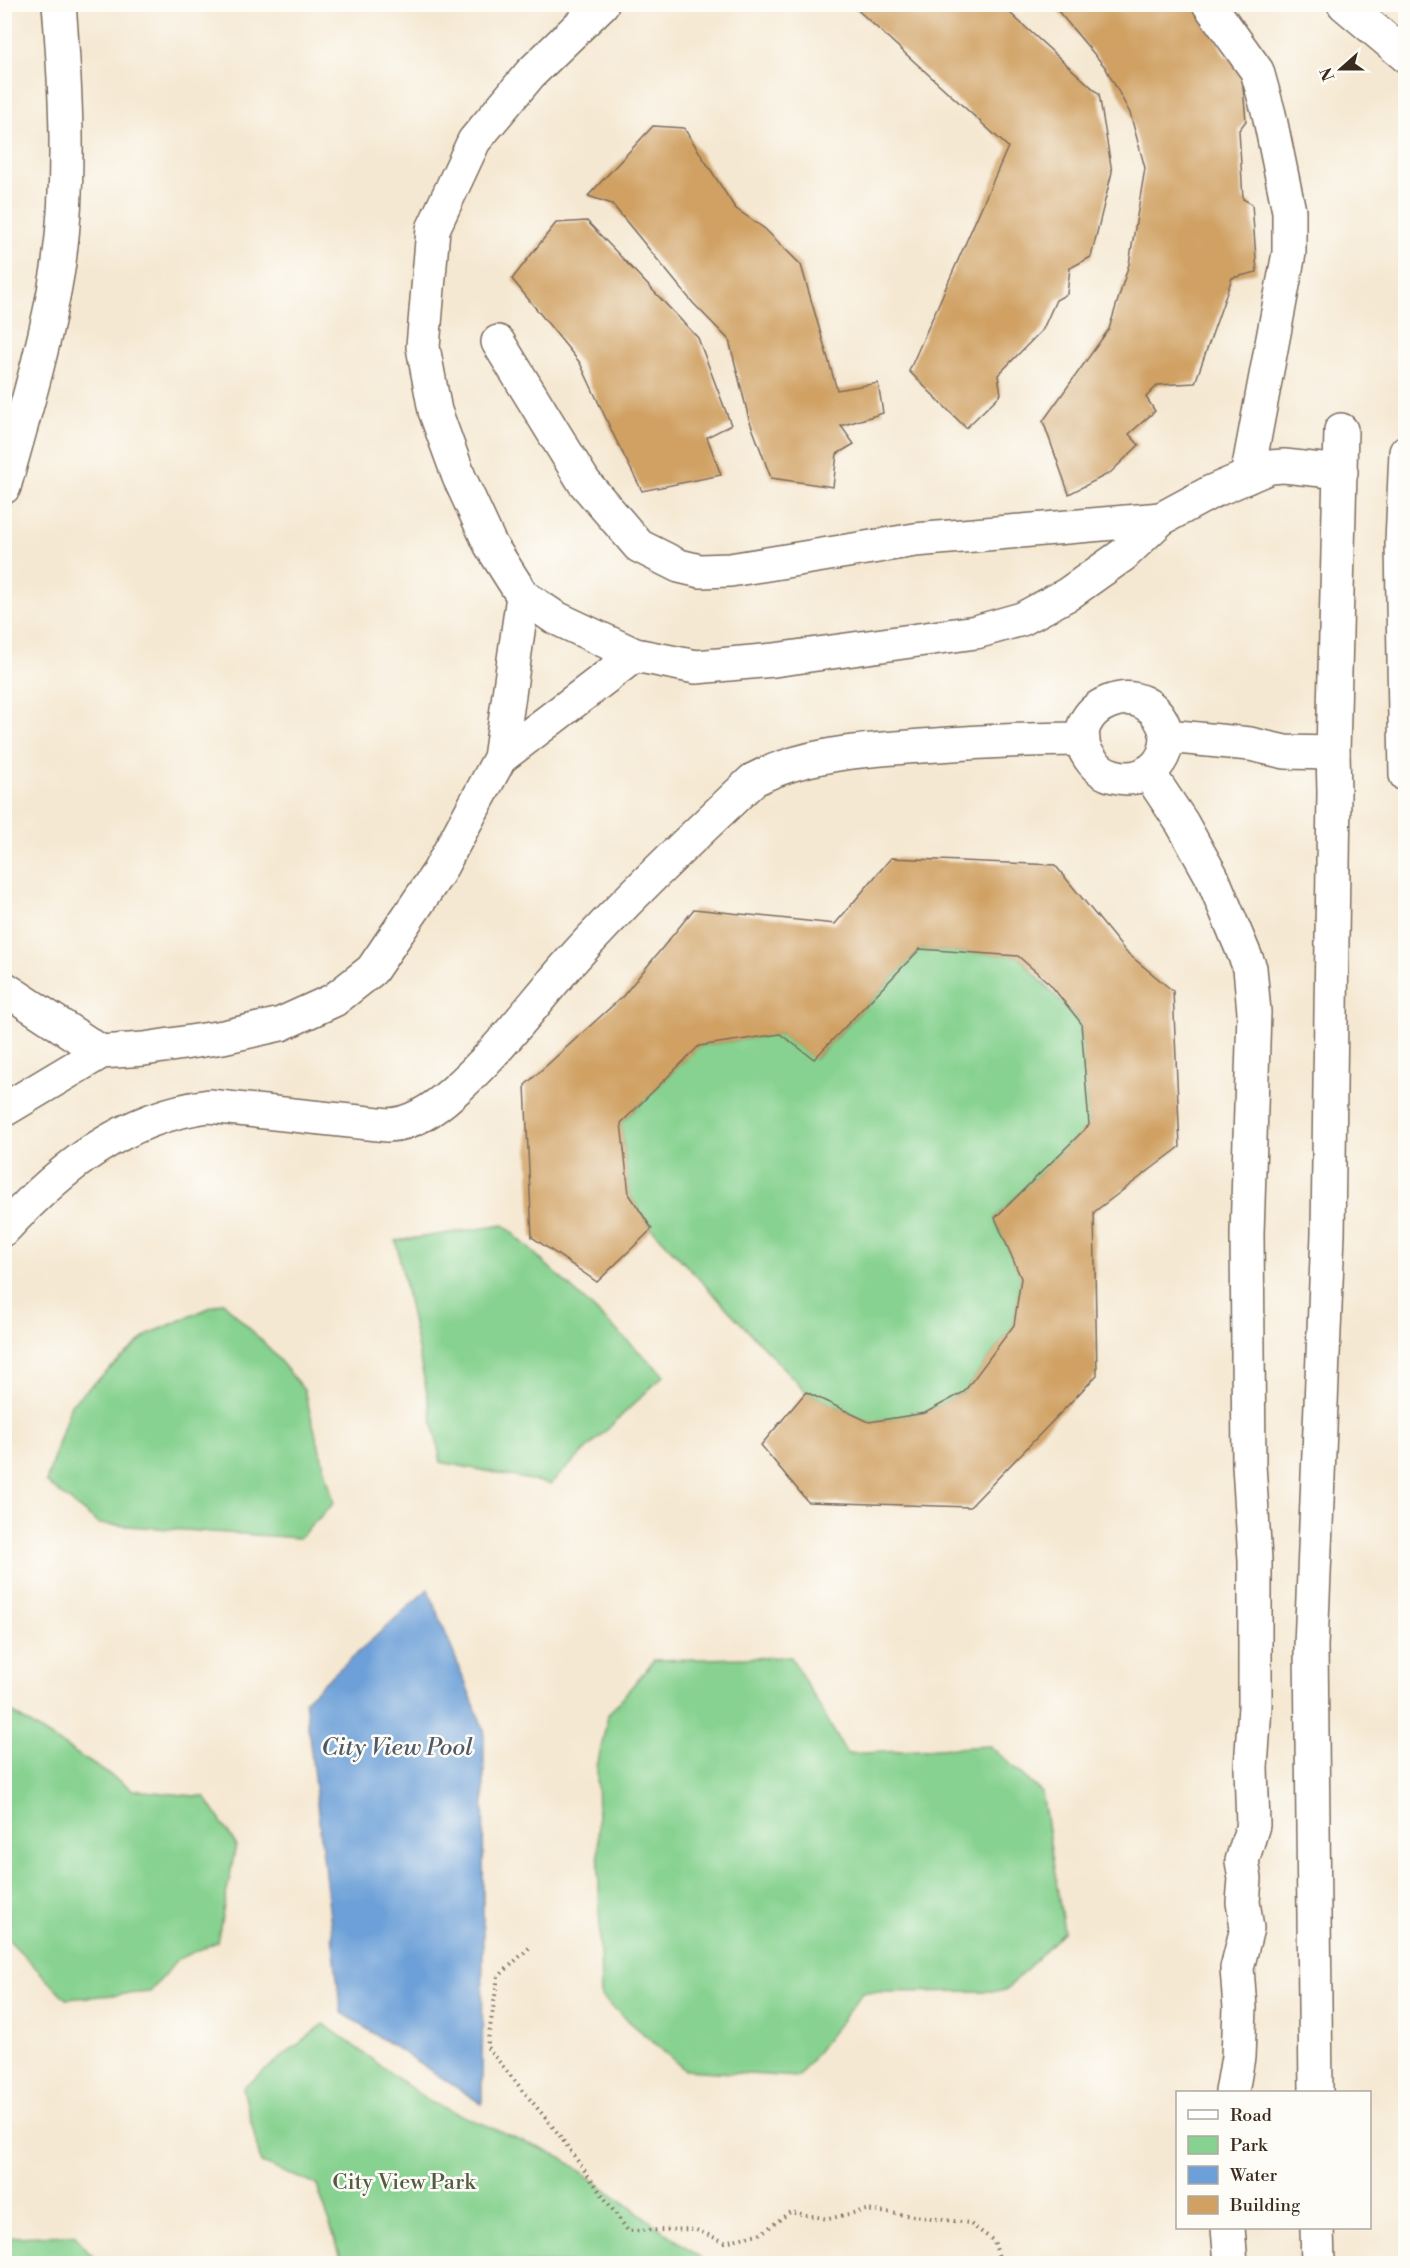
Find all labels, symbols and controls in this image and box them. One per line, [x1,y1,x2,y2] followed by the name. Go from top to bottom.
[1311,39,1371,99] north arrow
[1316,64,1340,84] text: N
[321,1733,473,1763] water label: City View Pool
[1176,2091,1371,2229] legend
[1230,2104,1273,2127] text: Road
[1230,2134,1269,2157] text: Park
[1229,2164,1278,2187] text: Water
[332,2169,477,2196] park label: City View Park
[1229,2194,1301,2217] text: Building

